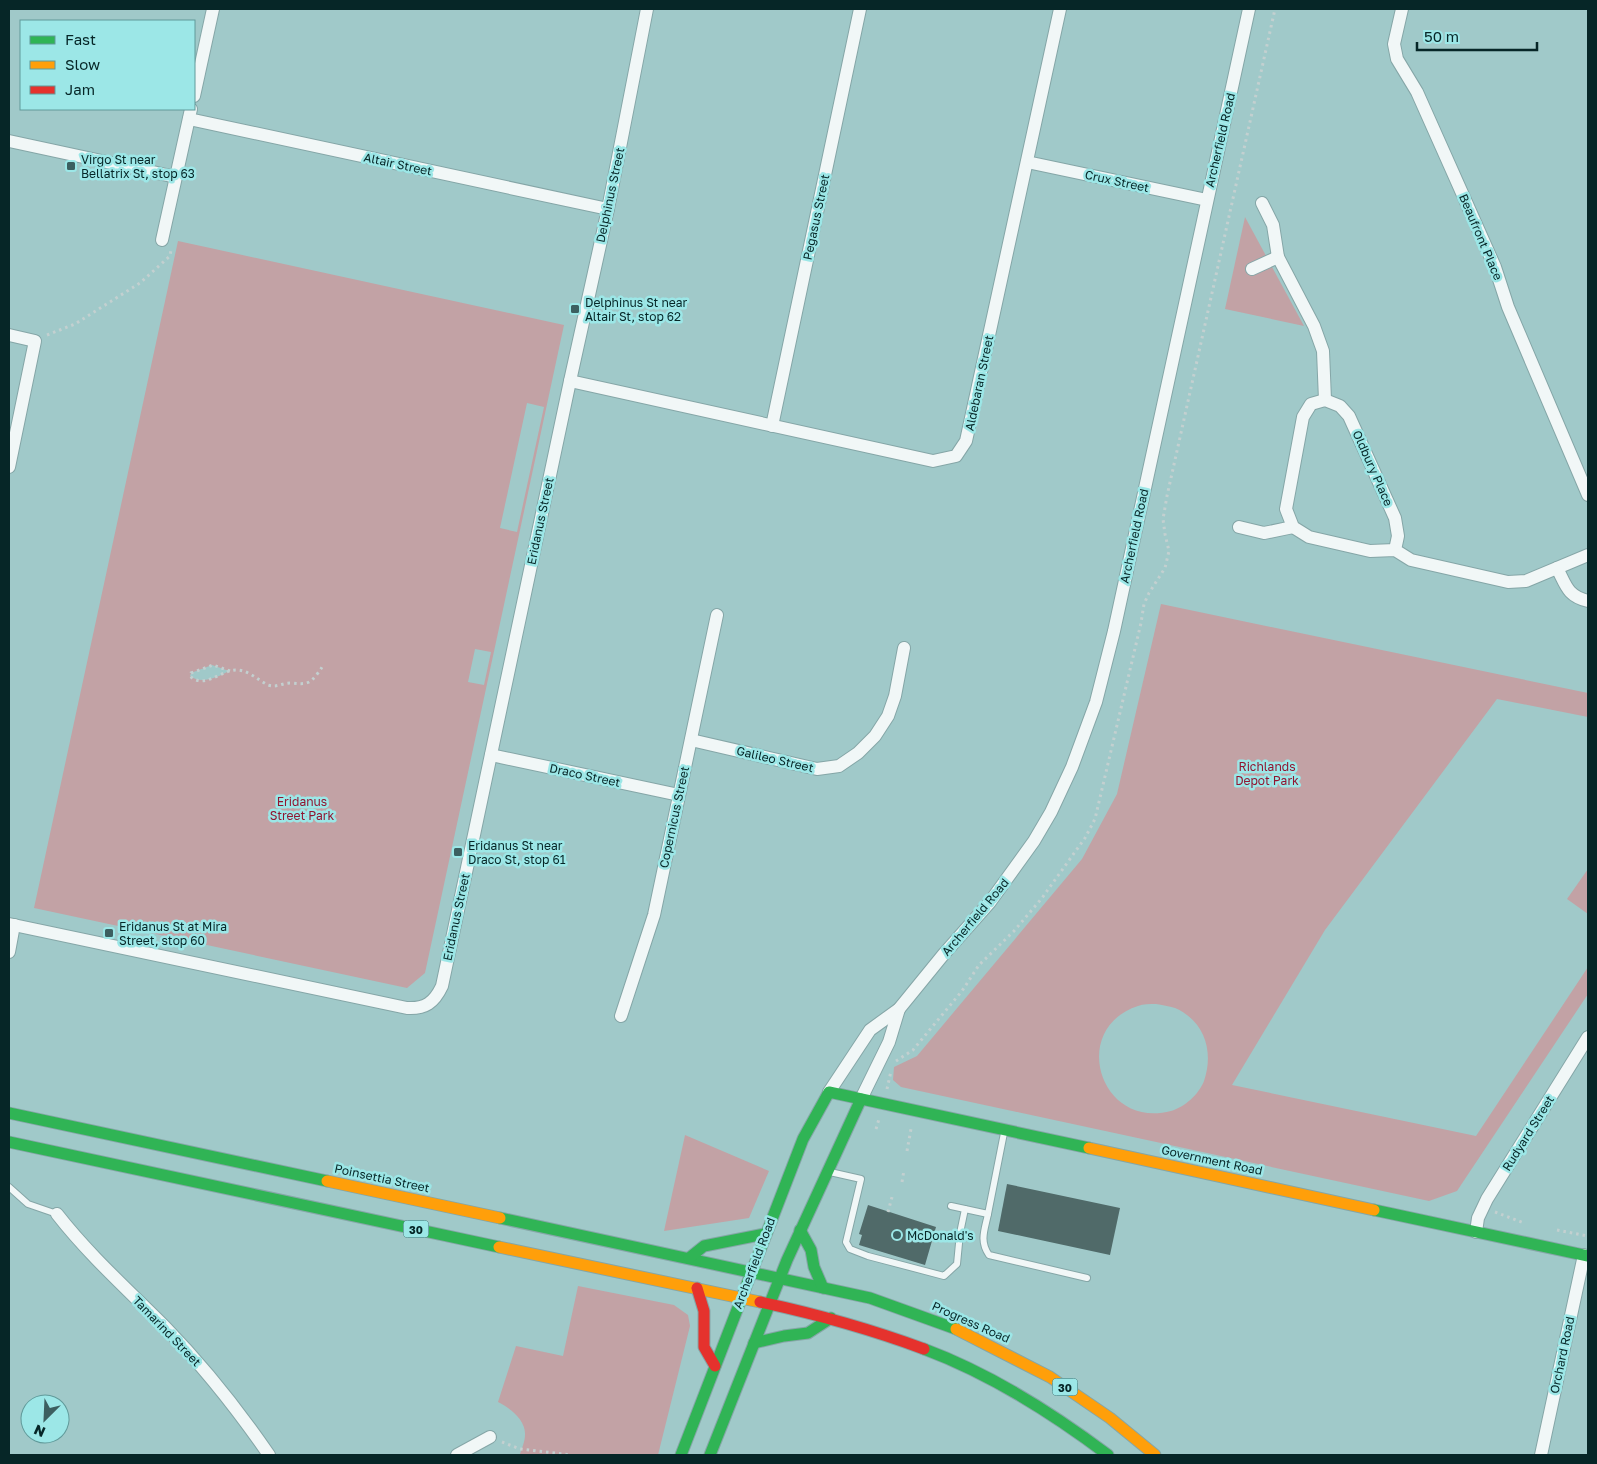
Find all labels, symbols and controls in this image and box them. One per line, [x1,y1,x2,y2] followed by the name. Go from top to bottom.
[20,20,195,110] legend
[1417,20,1537,52] scale bar
[1424,27,1459,45] text: 50 m
[65,30,96,48] text: Fast
[65,55,100,73] text: Slow
[65,80,95,98] text: Jam
[1202,91,1238,189] street label: Archerfield Road
[593,146,627,244] street label: Delphinus Street
[362,149,434,179] street label: Altair Street
[81,152,195,181] place label: Virgo St near Bellatrix St, stop 63
[65,160,77,172] marker: Virgo St near Bellatrix St, stop 63
[1084,167,1151,195] street label: Crux Street
[800,173,832,261] street label: Pegasus Street
[1456,192,1506,282] street label: Beaufront Place
[585,295,688,324] place label: Delphinus St near Altair St, stop 62
[569,303,581,315] marker: Delphinus St near Altair St, stop 62
[962,334,996,432] street label: Aldebaran Street
[1350,428,1396,508] street label: Oldbury Place
[523,476,557,566] street label: Eridanus Street
[1117,487,1151,585] street label: Archerfield Road
[735,743,815,775] street label: Galileo Street
[1235,759,1299,788] park label: Richlands Depot Park
[548,760,622,790] street label: Draco Street
[656,765,692,869] street label: Copernicus Street
[270,794,334,823] park label: Eridanus Street Park
[468,838,566,867] place label: Eridanus St near Draco St, stop 61
[452,846,464,858] marker: Eridanus St near Draco St, stop 61
[439,872,473,962] street label: Eridanus Street
[938,875,1012,959] street label: Archerfield Road
[119,919,227,948] place label: Eridanus St at Mira Street, stop 60
[103,927,115,939] marker: Eridanus St at Mira Street, stop 60
[1499,1092,1557,1174] street label: Rudyard Street
[1160,1142,1264,1178] street label: Government Road
[333,1161,431,1195] street label: Poinsettia Street
[730,1215,778,1311] street label: Archerfield Road
[404,1220,428,1238] road number: 30
[907,1228,974,1243] place label: McDonald's
[891,1229,903,1241] marker: McDonald's
[130,1293,204,1369] street label: Tamarind Street
[930,1298,1012,1346] street label: Progress Road
[1547,1315,1577,1395] street label: Orchard Road
[1052,1378,1078,1395] road number: 30
[20,1394,70,1444] north arrow
[31,1421,48,1441] text: N

